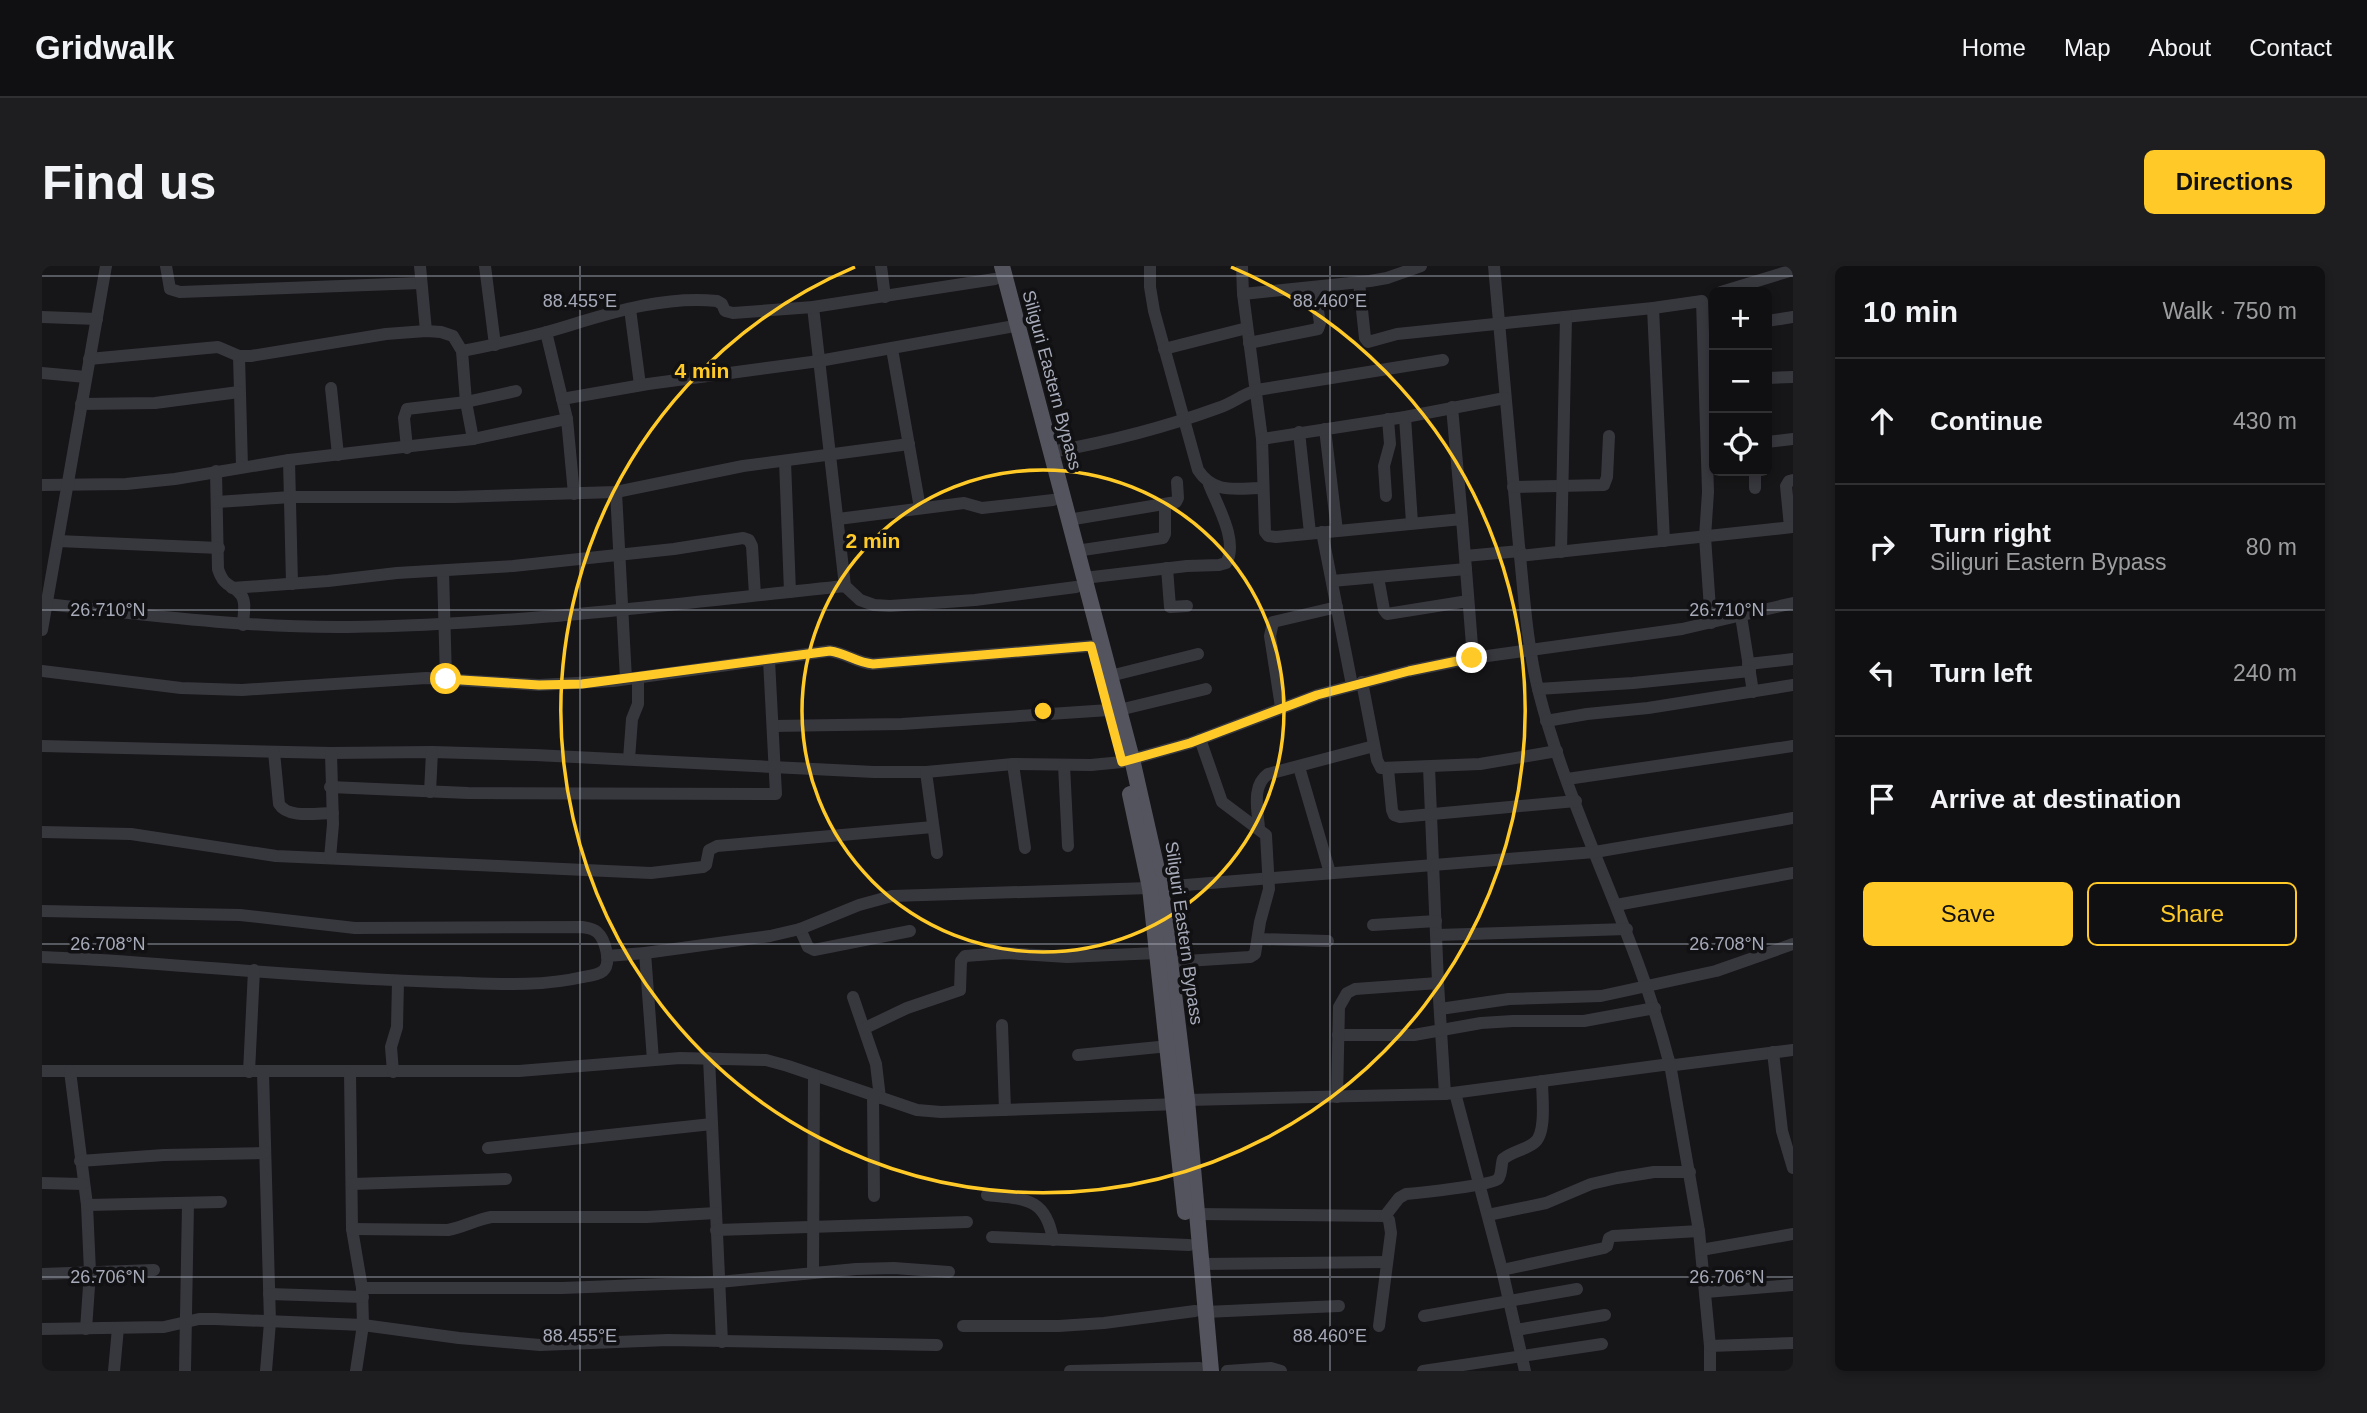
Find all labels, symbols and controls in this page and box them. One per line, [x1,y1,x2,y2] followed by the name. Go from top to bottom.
[35,29,174,66] text: Gridwalk
[1962,34,2026,61] text: Home
[2064,34,2111,61] text: Map
[2149,34,2211,61] text: About
[2249,34,2332,61] text: Contact
[2144,150,2325,214] button: Directions
[42,155,216,209] text: Find us
[1709,287,1772,476] map controls
[1709,287,1772,350] button: +
[1018,288,1086,472] street label: Siliguri Eastern Bypass
[543,291,617,311] text: 88.455°E
[1293,291,1367,311] text: 88.460°E
[1863,295,1958,328] text: 10 min
[2162,298,2297,324] text: Walk · 750 m
[1709,350,1772,413] button: −
[675,359,729,382] text: 4 min
[1863,402,1901,440] icon: ahead
[1930,406,2043,436] text: Continue
[2233,408,2297,434] text: 430 m
[1709,413,1772,476] button: locate
[1930,518,2051,548] text: Turn right
[1863,528,1901,566] icon: right
[846,529,900,552] text: 2 min
[2246,534,2297,560] text: 80 m
[1930,549,2167,575] text: Siliguri Eastern Bypass
[70,600,146,620] text: 26.710°N
[1689,600,1765,620] text: 26.710°N
[1456,642,1487,673] route end
[1863,654,1901,692] icon: left
[1930,658,2032,688] text: Turn left
[2233,660,2297,686] text: 240 m
[430,663,461,694] route start
[1031,699,1055,723] centre of rings
[1863,780,1901,818] icon: arrive
[1930,784,2181,814] text: Arrive at destination
[1161,840,1207,1026] street label: Siliguri Eastern Bypass
[1863,882,2073,946] button: Save
[2087,882,2297,946] button: Share
[70,934,146,954] text: 26.708°N
[1689,934,1765,954] text: 26.708°N
[70,1267,146,1287] text: 26.706°N
[1689,1267,1765,1287] text: 26.706°N
[543,1326,617,1346] text: 88.455°E
[1293,1326,1367,1346] text: 88.460°E

